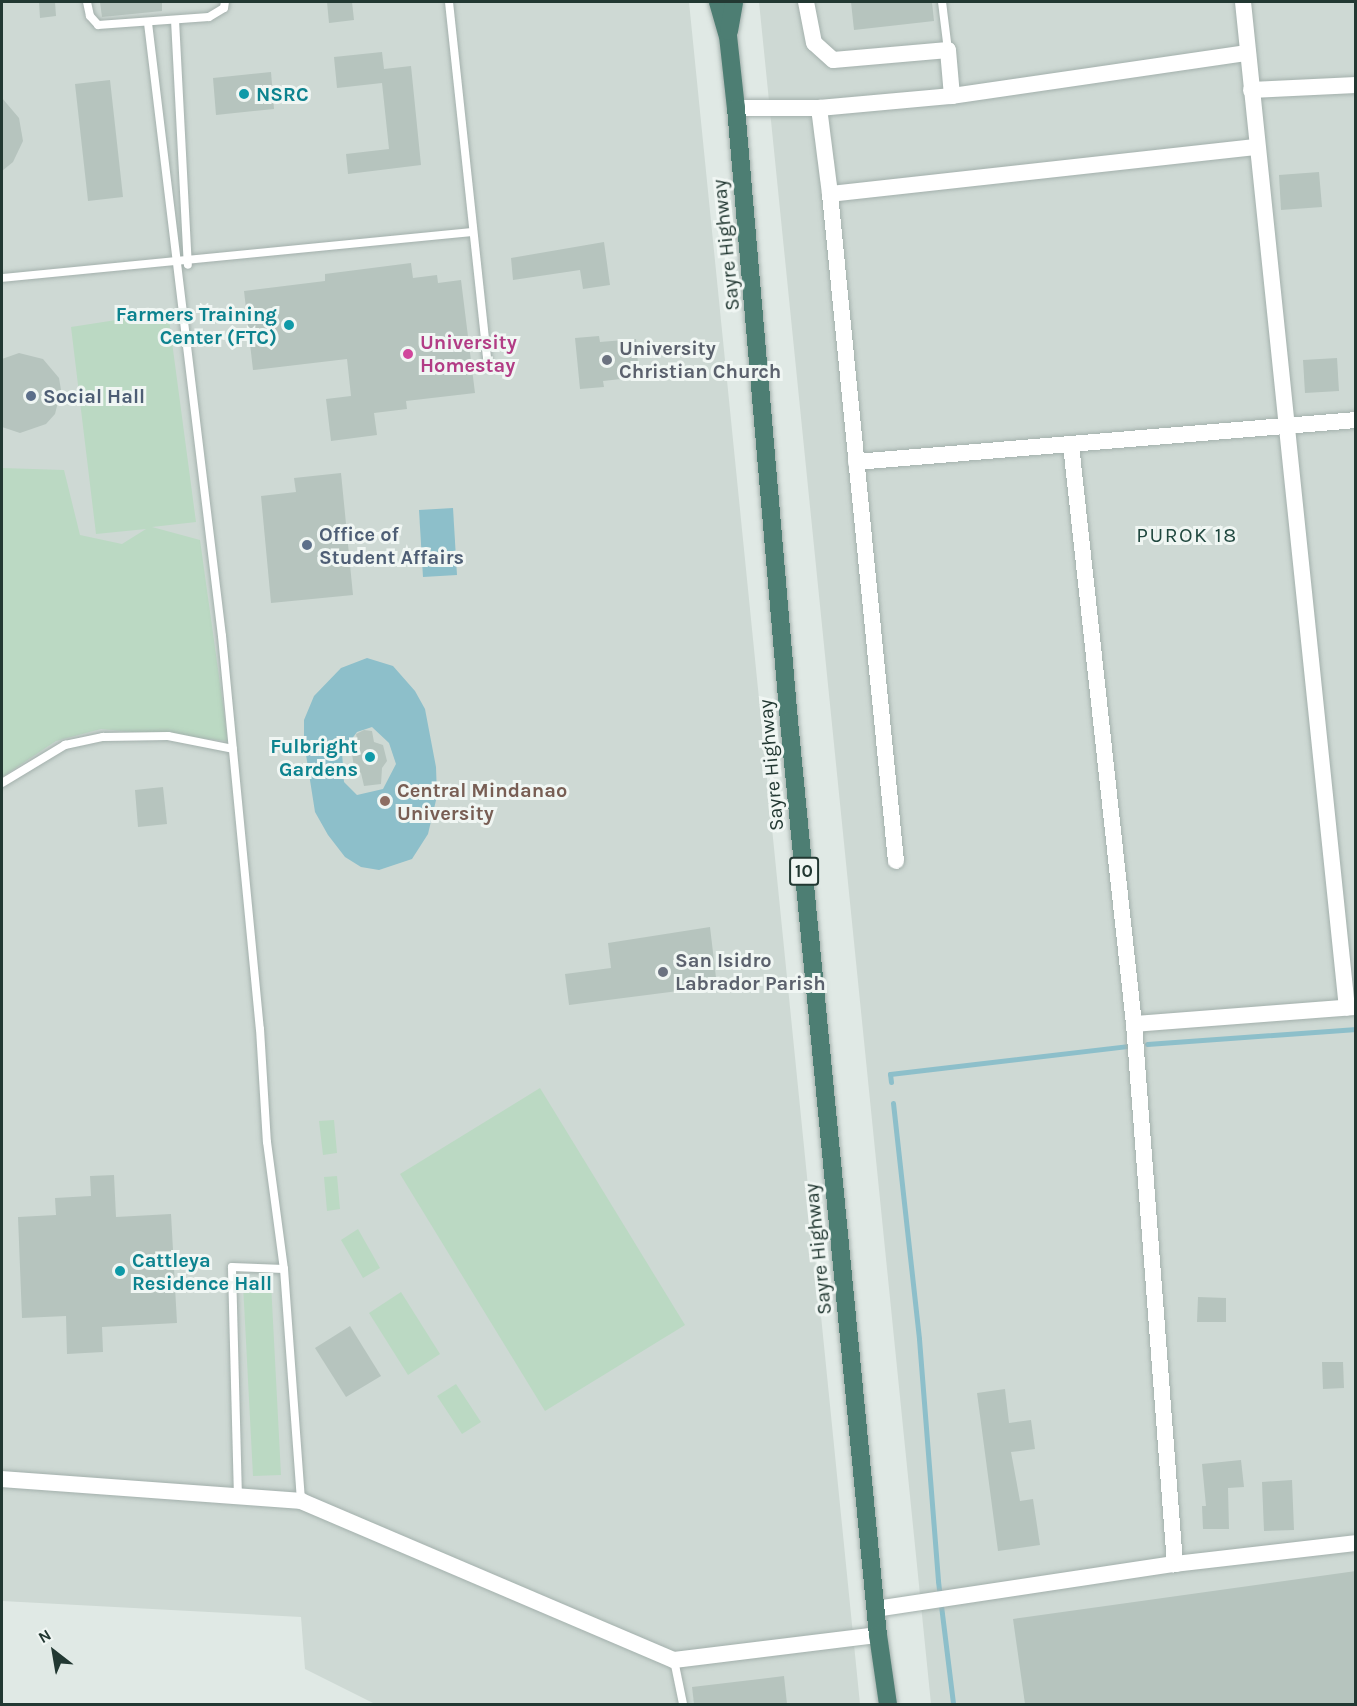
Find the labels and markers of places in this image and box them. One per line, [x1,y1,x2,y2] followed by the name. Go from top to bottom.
[256,82,309,106] place label: NSRC
[237,87,251,101] marker: NSRC
[116,302,277,349] place label: Farmers Training Center (FTC)
[282,318,296,332] marker: Farmers Training Center (FTC)
[420,330,517,377] place label: University Homestay
[619,336,781,383] place label: University Christian Church
[401,347,415,361] marker: University Homestay
[600,353,614,367] marker: University Christian Church
[43,384,145,408] place label: Social Hall
[24,389,38,403] marker: Social Hall
[319,522,464,569] place label: Office of Student Affairs
[300,538,314,552] marker: Office of Student Affairs
[270,734,358,781] place label: Fulbright Gardens
[363,750,377,764] marker: Fulbright Gardens
[397,778,567,825] place label: Central Mindanao University
[378,794,392,808] marker: Central Mindanao University
[675,948,826,995] place label: San Isidro Labrador Parish
[656,965,670,979] marker: San Isidro Labrador Parish
[132,1248,272,1295] place label: Cattleya Residence Hall
[113,1264,127,1278] marker: Cattleya Residence Hall

